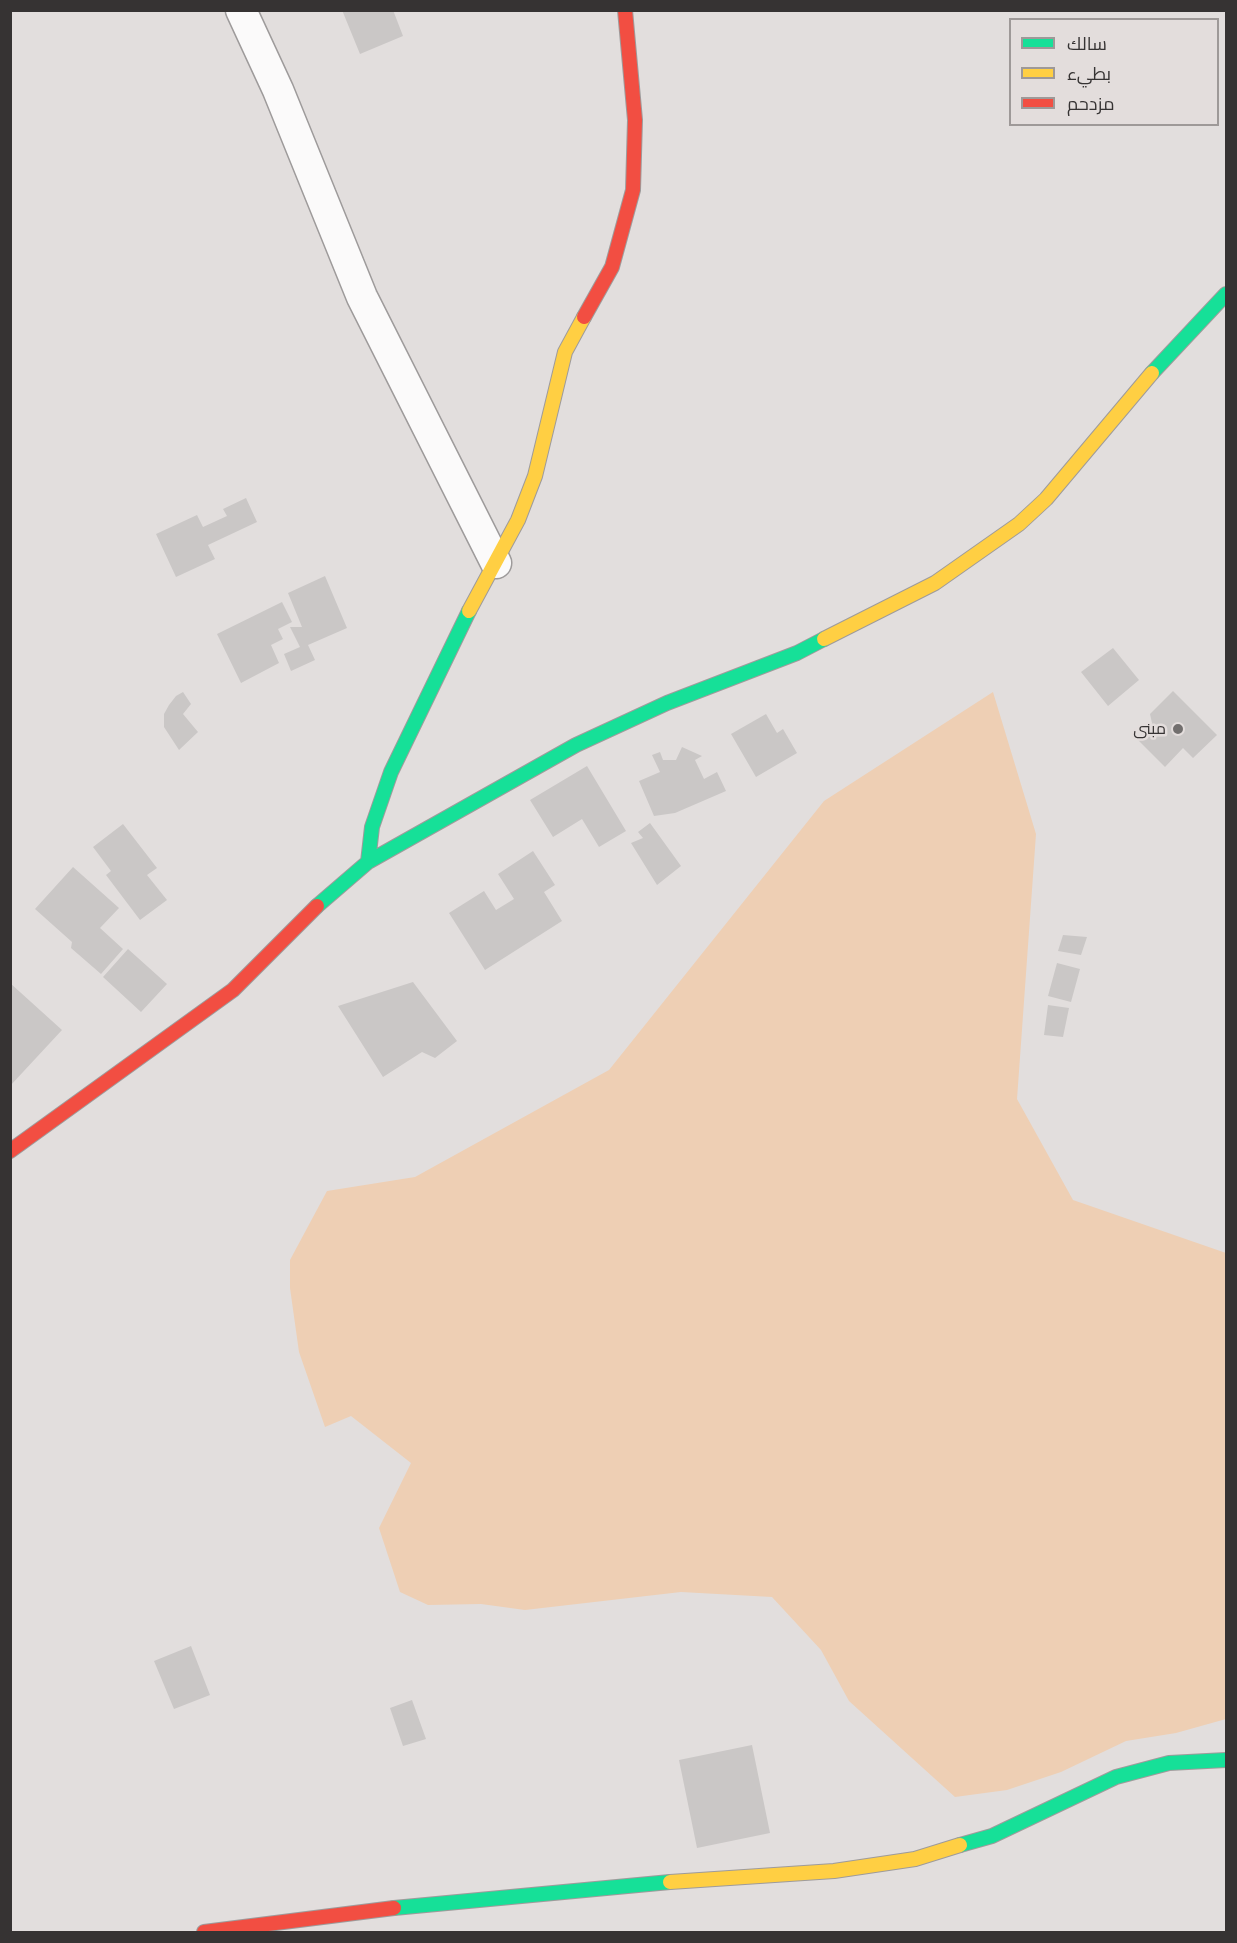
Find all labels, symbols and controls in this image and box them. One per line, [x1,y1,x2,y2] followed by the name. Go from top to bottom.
[1009,18,1219,126] legend
[1067,32,1107,55] text: سالك
[1067,62,1111,85] text: بطيء
[1067,92,1115,115] text: مزدحم
[1133,719,1166,739] place label: مبنى
[1171,722,1185,736] marker: مبنى

